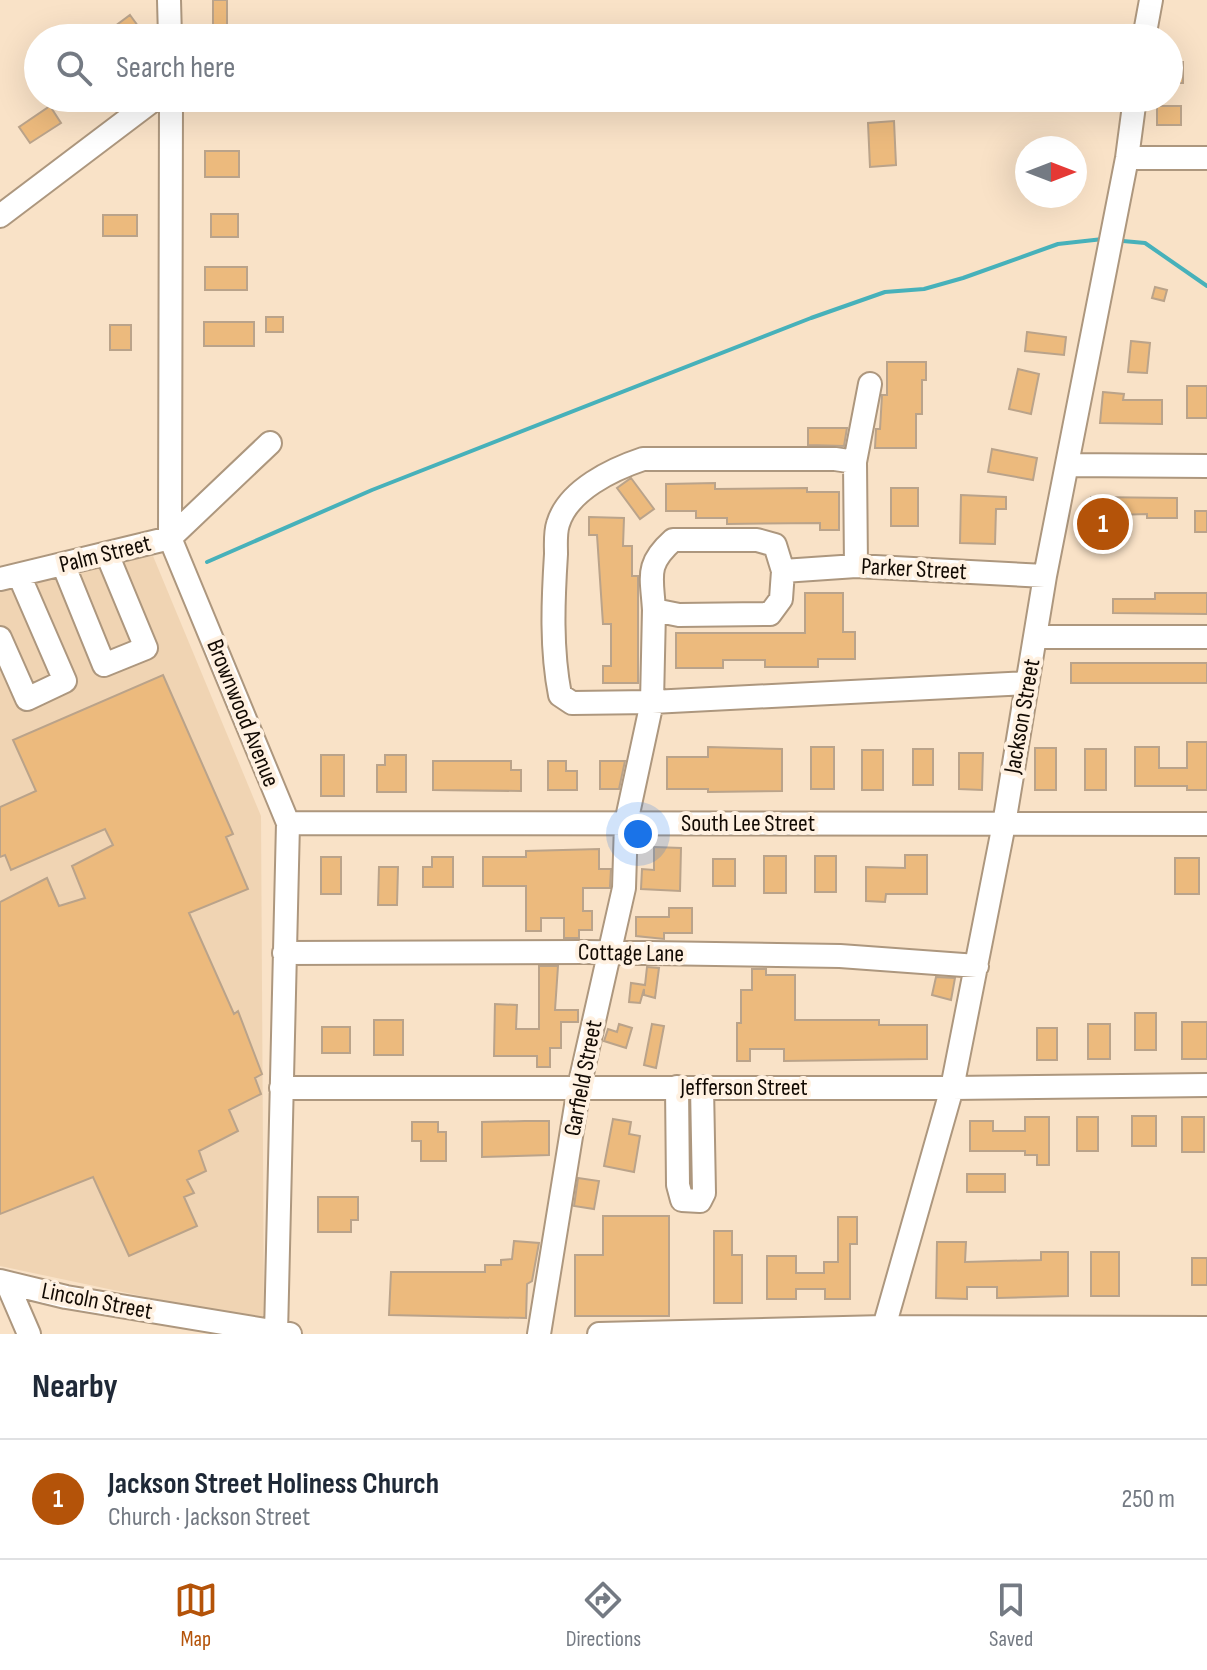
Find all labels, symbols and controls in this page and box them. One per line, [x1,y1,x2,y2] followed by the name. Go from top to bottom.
[24,24,1183,112] search box
[52,46,96,90] icon: search
[116,50,235,86] text: Search here
[1015,136,1087,208] north arrow
[1077,494,1129,554] pin: 1
[56,529,154,579] street label: Palm Street
[860,552,968,586] street label: Parker Street
[200,635,286,791] street label: Brownwood Avenue
[997,656,1046,777] street label: Jackson Street
[681,809,815,838] street label: South Lee Street
[618,814,658,854] your location
[578,938,684,968] street label: Cottage Lane
[558,1018,608,1138] street label: Garfield Street
[679,1073,808,1102] street label: Jefferson Street
[39,1276,155,1326] street label: Lincoln Street
[32,1366,118,1407] text: Nearby
[108,1466,439,1502] text: Jackson Street Holiness Church
[53,1484,63,1515] text: 1
[1121,1484,1175,1515] text: 250 m
[108,1502,310,1533] text: Church · Jackson Street
[174,1578,218,1653] tab: Map
[566,1578,641,1653] tab: Directions
[989,1578,1033,1653] tab: Saved

